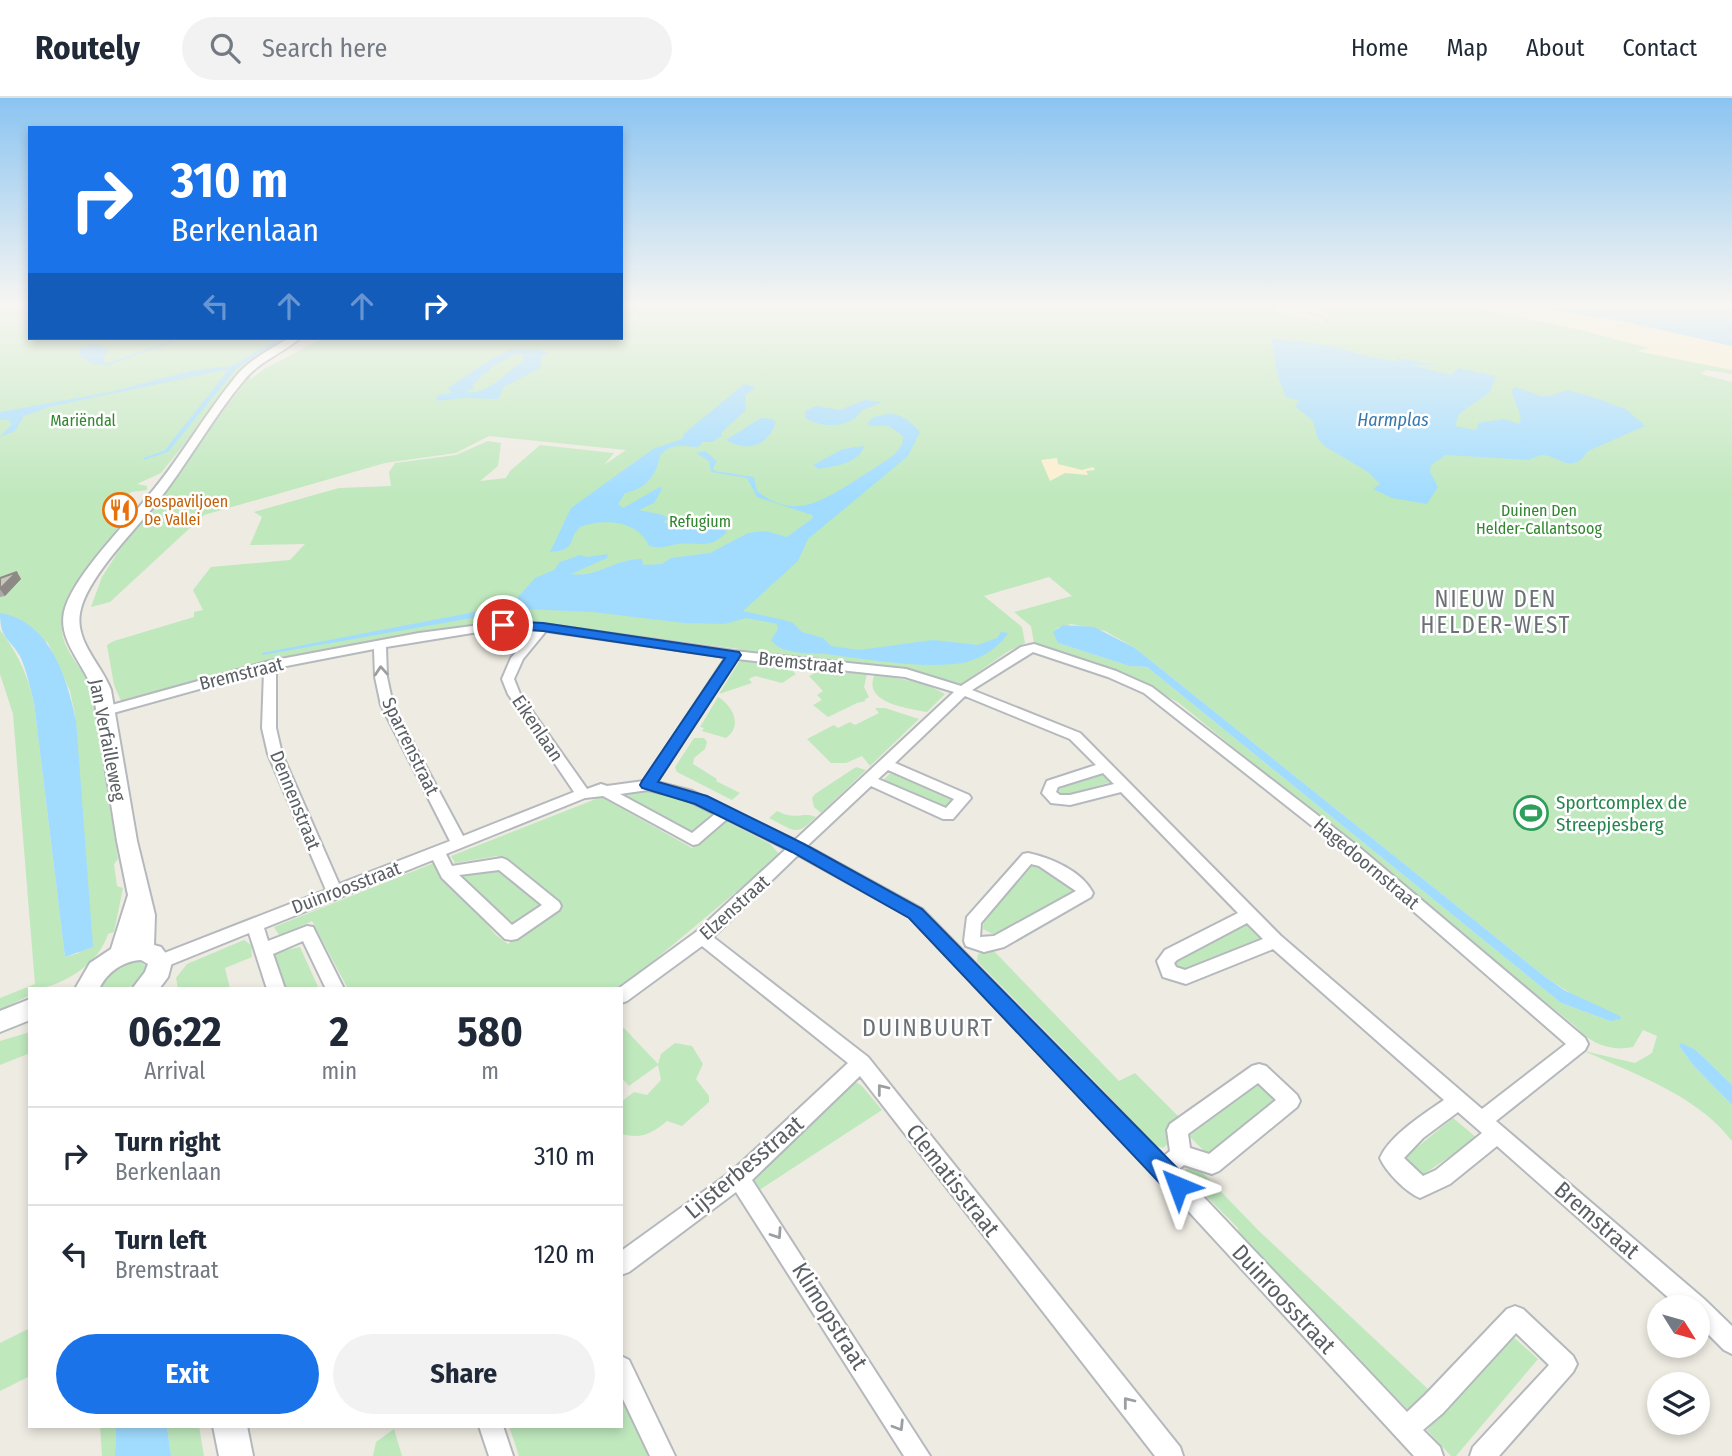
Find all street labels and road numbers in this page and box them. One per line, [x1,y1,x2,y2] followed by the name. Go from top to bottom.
[757,647,845,678] street label: Bremstraat
[197,652,286,695] street label: Bremstraat
[84,677,131,803] street label: Jan Verfailleweg
[507,691,568,766] street label: Eikenlaan
[377,694,444,800] street label: Sparrenstraat
[265,747,326,854] street label: Dennenstraat
[1309,813,1425,915] street label: Hagedoornstraat
[288,856,405,919] street label: Duinroosstraat
[695,870,775,945] street label: Elzenstraat
[679,1109,809,1225] street label: Lijsterbesstraat
[900,1118,1006,1242] street label: Clematisstraat
[1549,1175,1646,1265] street label: Bremstraat
[1226,1239,1342,1360] street label: Duinroosstraat
[786,1257,874,1375] street label: Klimopstraat

